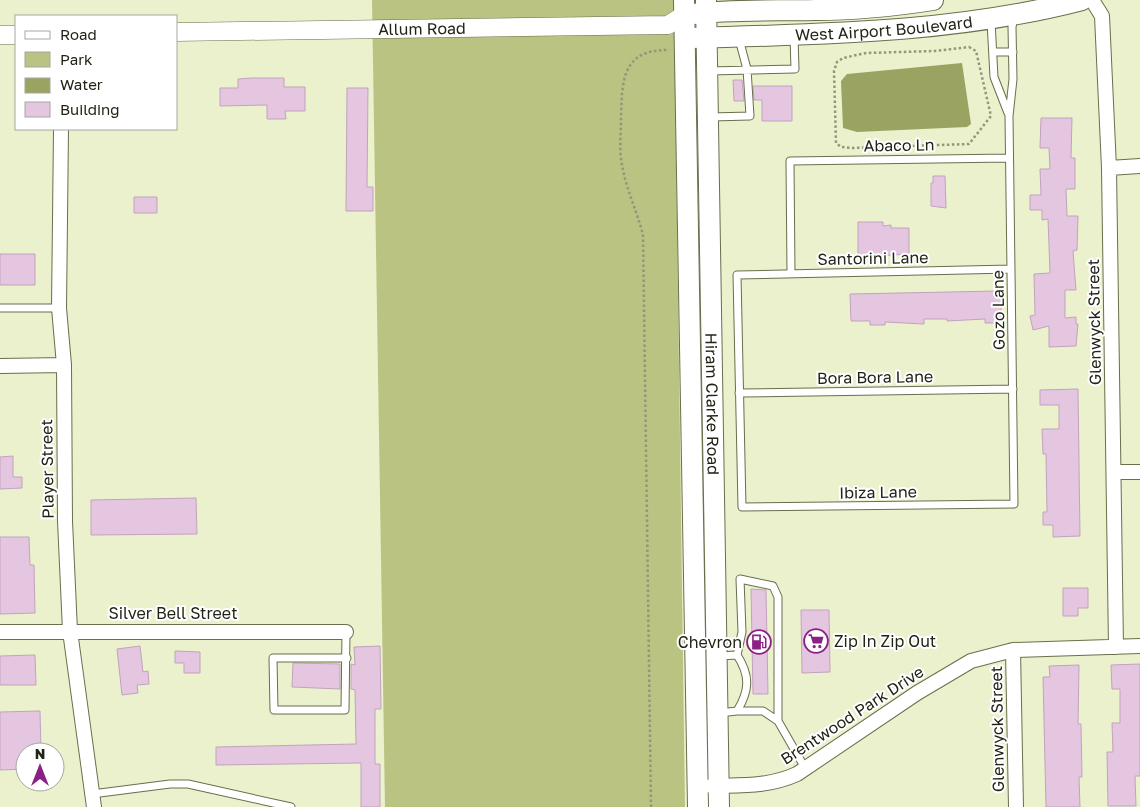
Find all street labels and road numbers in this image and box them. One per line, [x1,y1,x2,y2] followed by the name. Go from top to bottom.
[795,11,974,45] street label: West Airport Boulevard
[378,18,466,39] street label: Allum Road
[863,134,935,156] street label: Abaco Ln
[817,247,929,269] street label: Santorini Lane
[1083,259,1105,385] street label: Glenwyck Street
[987,270,1009,350] street label: Gozo Lane
[701,333,724,475] street label: Hiram Clarke Road
[817,366,933,388] street label: Bora Bora Lane
[36,419,58,519] street label: Player Street
[839,481,917,503] street label: Ibiza Lane
[108,603,238,623] street label: Silver Bell Street
[777,661,927,769] street label: Brentwood Park Drive
[986,666,1008,792] street label: Glenwyck Street

